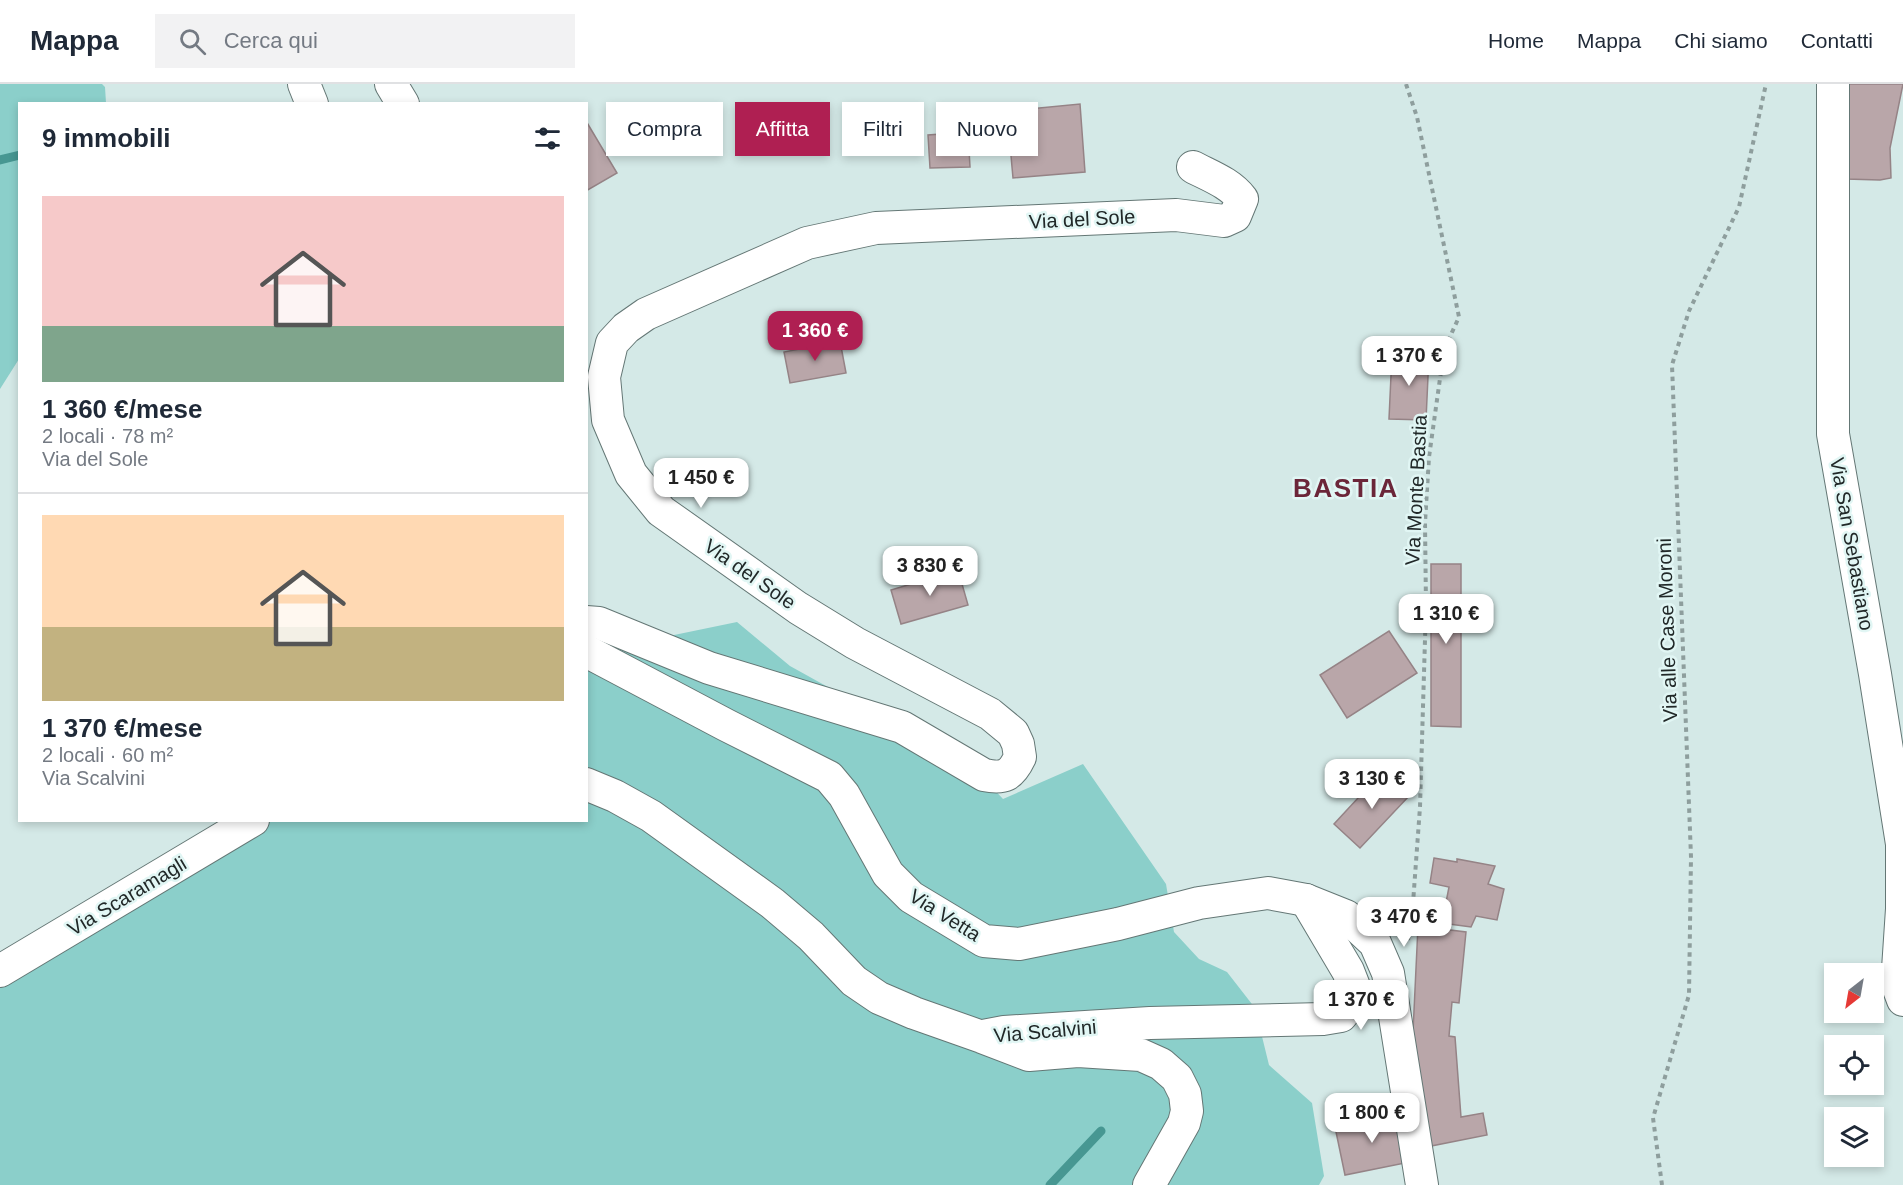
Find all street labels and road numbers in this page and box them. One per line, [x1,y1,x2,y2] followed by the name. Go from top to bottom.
[1028,205,1136,233] street label: Via del Sole
[1401,413,1431,566] street label: Via Monte Bastia
[1826,456,1878,632] street label: Via San Sebastiano
[700,534,800,614] street label: Via del Sole
[1653,538,1681,722] street label: Via alle Case Moroni
[64,852,190,940] street label: Via Scaramagli
[905,885,985,946] street label: Via Vetta
[993,1016,1097,1046] street label: Via Scalvini

